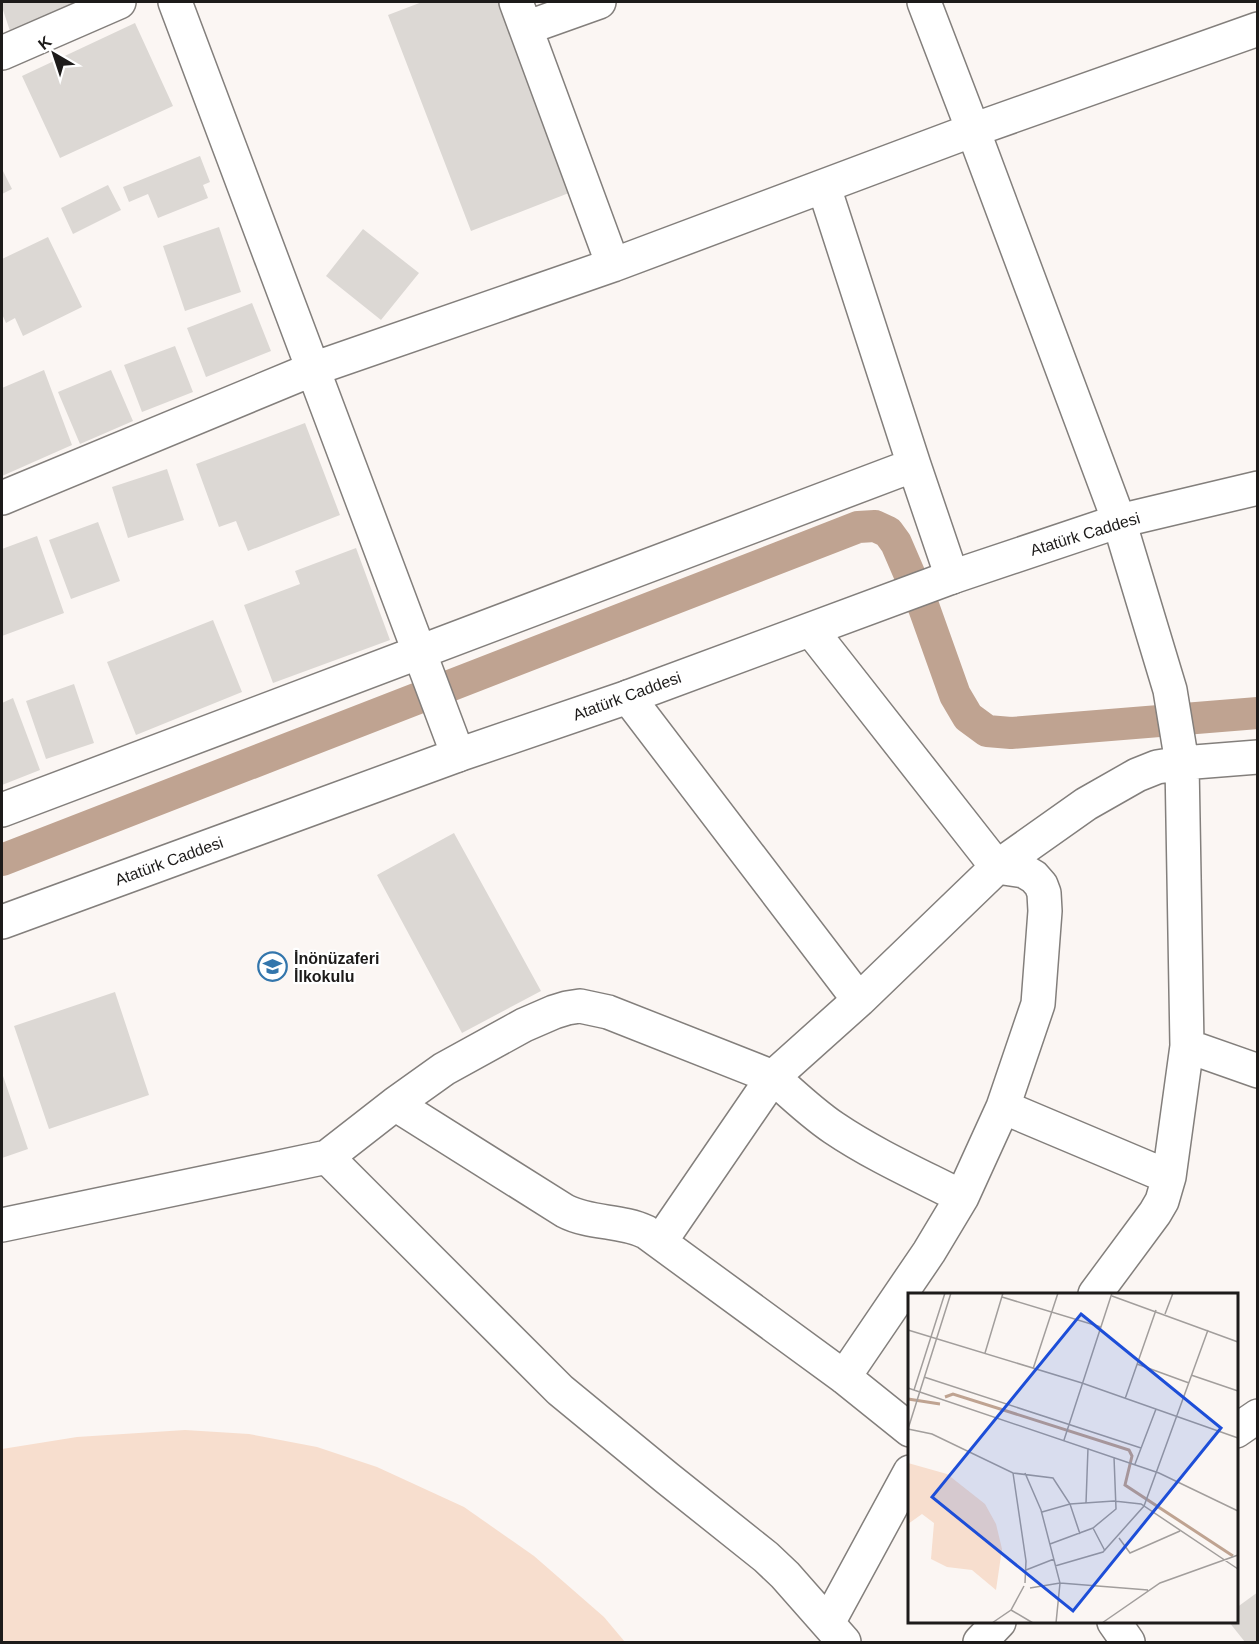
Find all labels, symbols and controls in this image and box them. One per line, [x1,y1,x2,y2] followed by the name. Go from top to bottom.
[24,24,84,84] north arrow
[35,32,55,53] text: K
[1028,509,1142,559] street label: Atatürk Caddesi
[571,669,683,723] street label: Atatürk Caddesi
[113,834,225,888] street label: Atatürk Caddesi
[294,950,379,985] place label: İnönüzaferi İlkokulu
[257,951,289,983] school or university icon: İnönüzaferi İlkokulu
[908,1293,1238,1623] inset map

